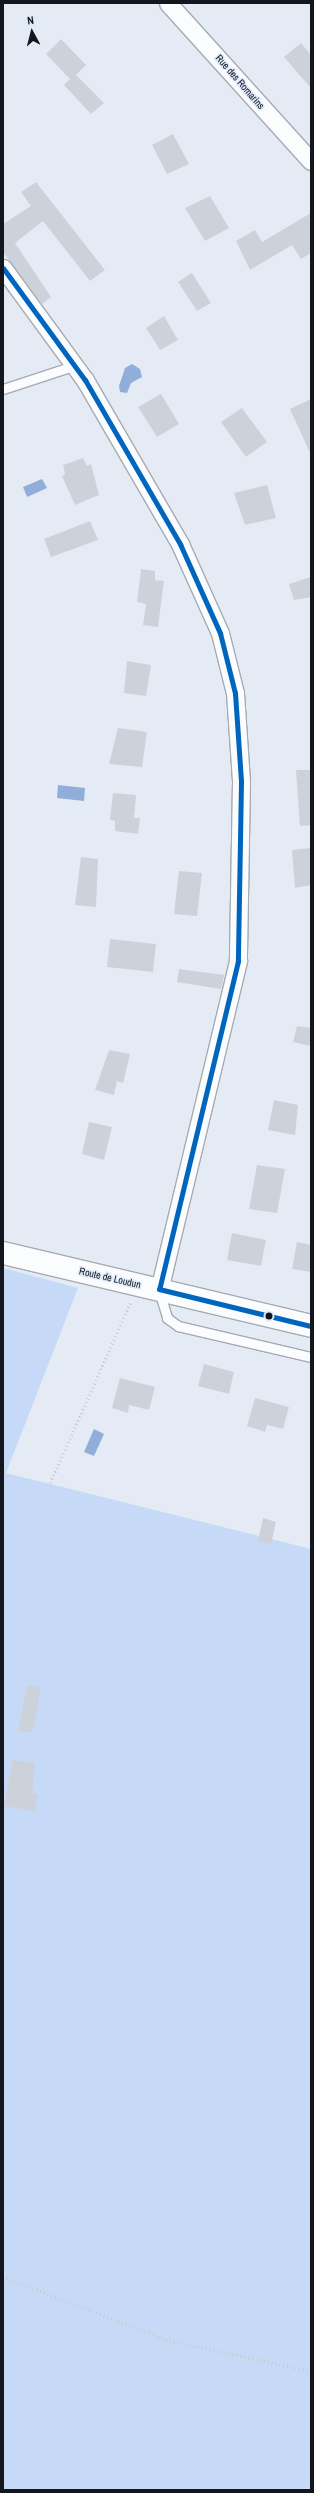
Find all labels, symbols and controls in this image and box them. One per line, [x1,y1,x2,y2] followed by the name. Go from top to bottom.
[12,12,52,52] north arrow
[26,13,35,27] text: N
[213,52,267,112] street label: Rue des Romarins
[78,1265,142,1291] street label: Route de Loudun
[264,1311,274,1321] unlabelled marker

